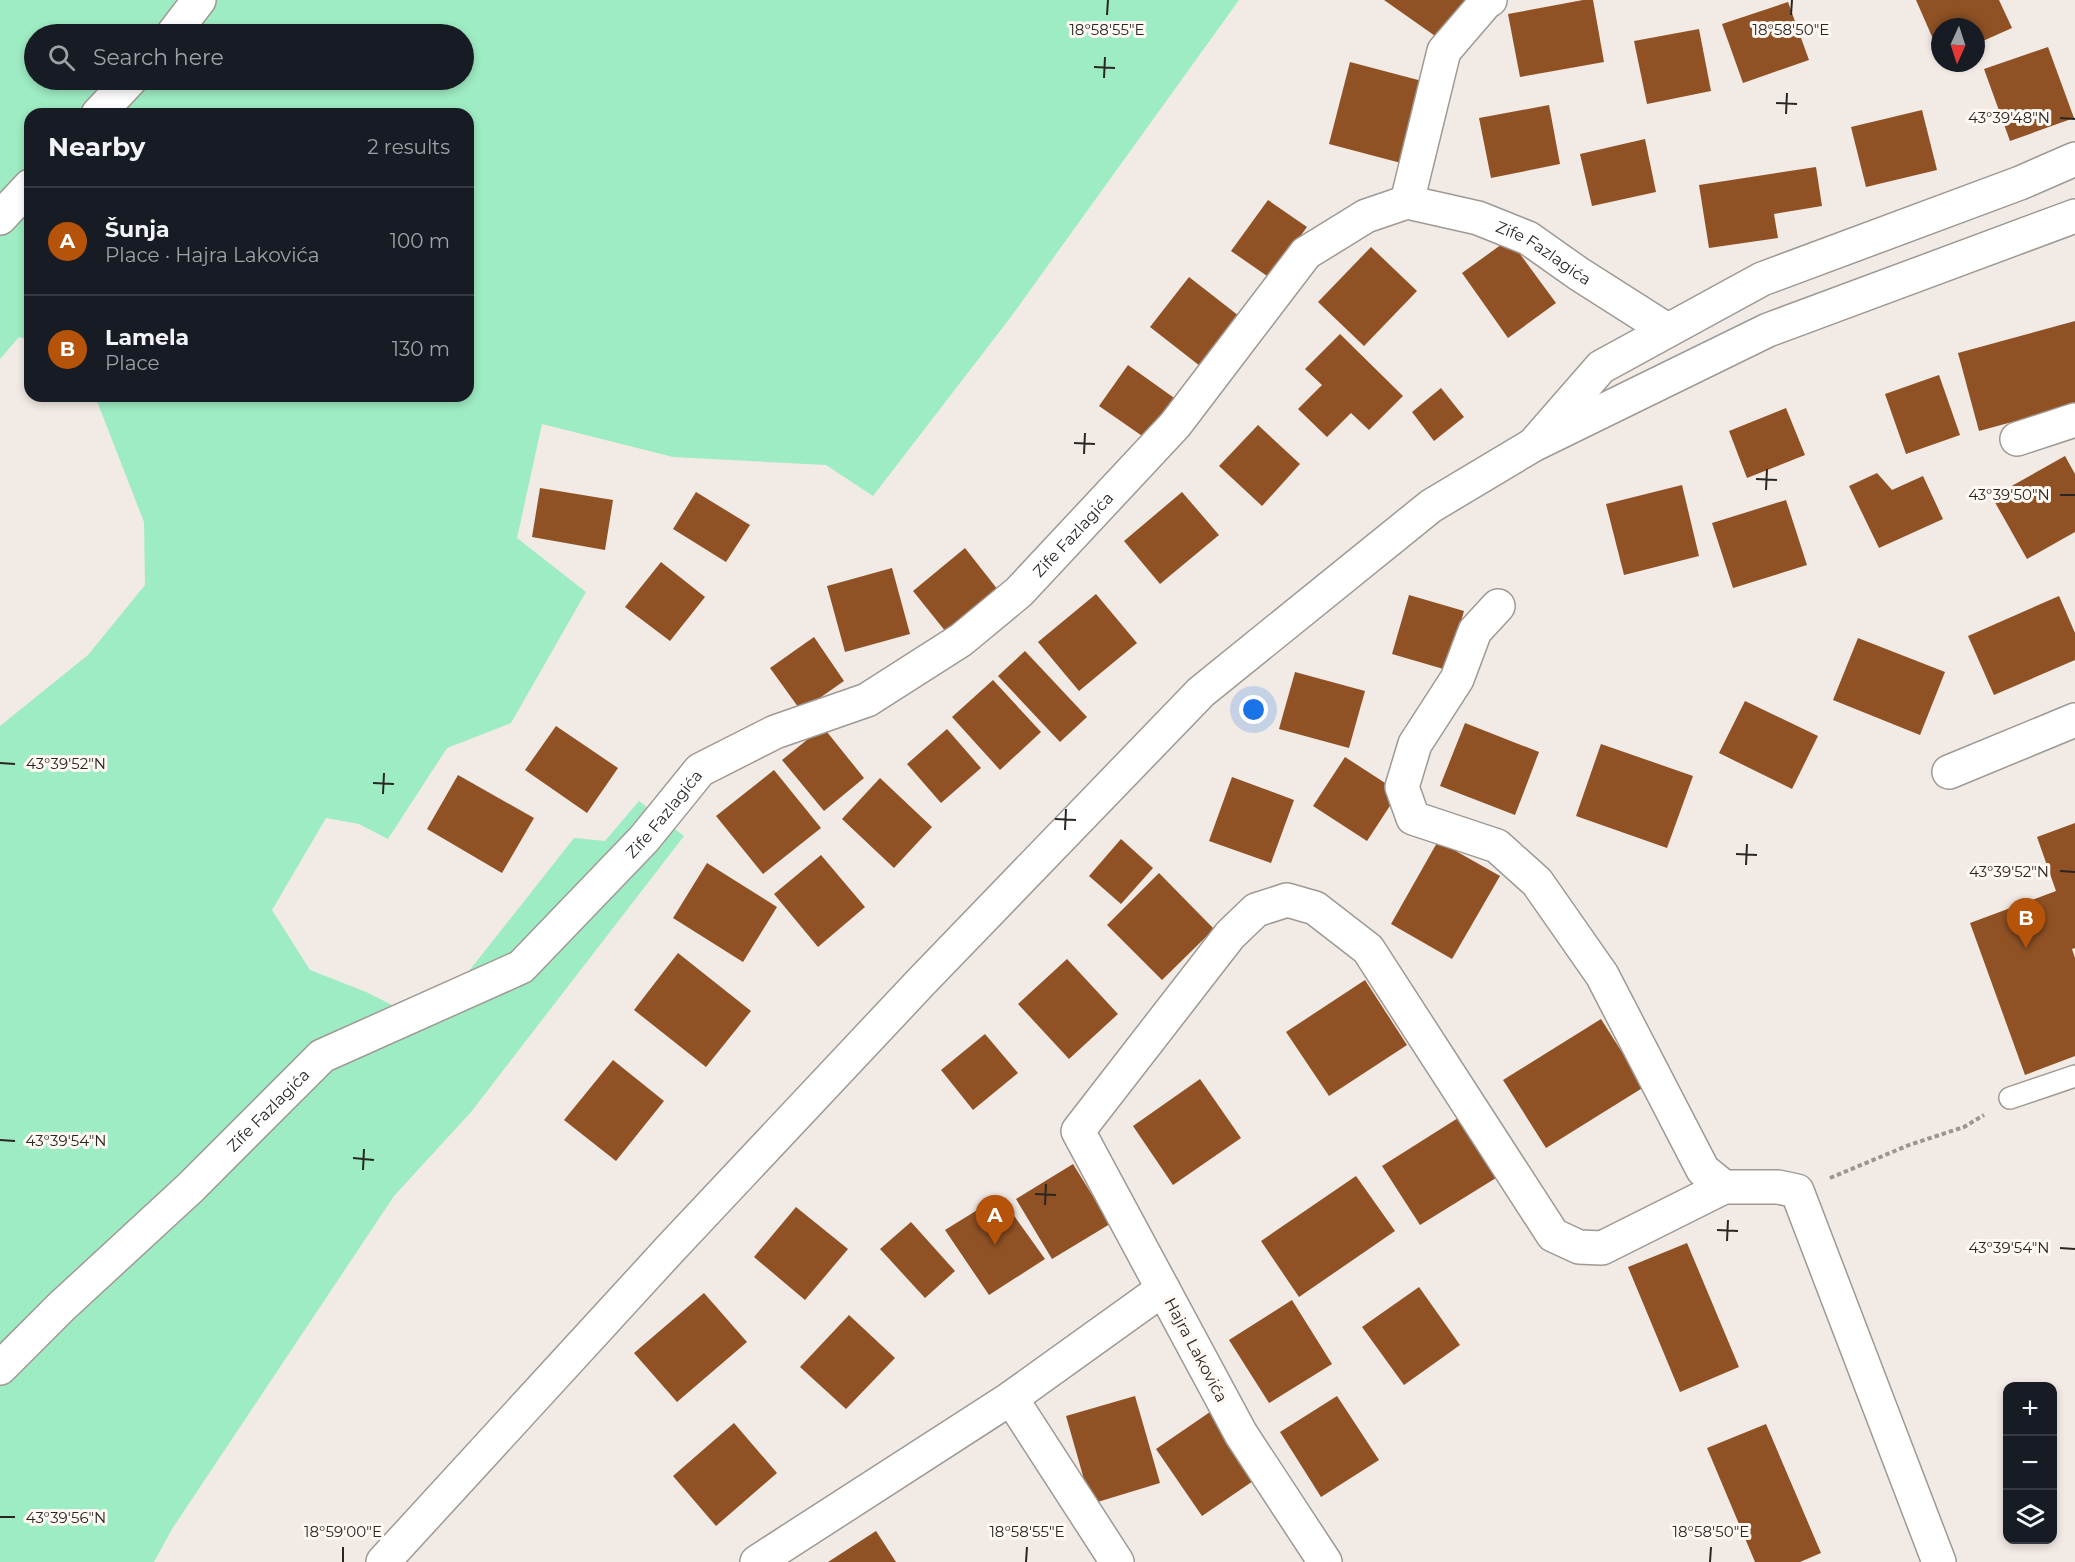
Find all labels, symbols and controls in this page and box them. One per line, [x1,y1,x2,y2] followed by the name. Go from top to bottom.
[1931,18,1985,72] north arrow
[1069,20,1145,39] text: 18°58'55"E
[1753,20,1829,39] text: 18°58'50"E
[24,24,474,90] search box
[45,41,78,74] icon: search
[93,44,224,71] text: Search here
[1968,108,2050,127] text: 43°39'48"N
[48,131,145,163] text: Nearby
[367,135,450,159] text: 2 results
[105,216,170,243] text: Šunja
[1493,217,1595,289] street label: Zife Fazlagića
[60,229,75,253] text: A
[390,229,450,253] text: 100 m
[105,243,320,267] text: Place · Hajra Lakovića
[105,324,189,351] text: Lamela
[60,337,75,361] text: B
[392,337,450,361] text: 130 m
[105,351,160,375] text: Place
[1968,485,2050,504] text: 43°39'50"N
[1029,488,1117,581] street label: Zife Fazlagića
[1239,695,1268,724] your location
[26,754,106,773] text: 43°39'52"N
[622,766,706,862] street label: Zife Fazlagića
[1969,862,2049,881] text: 43°39'52"N
[2006,898,2046,948] pin: B
[223,1065,313,1155] street label: Zife Fazlagića
[25,1131,107,1150] text: 43°39'54"N
[976,1196,1014,1245] pin: A
[1968,1238,2050,1257] text: 43°39'54"N
[1160,1295,1232,1405] street label: Hajra Lakovića
[2003,1382,2057,1544] map controls
[2003,1382,2057,1436] button: +
[2003,1436,2057,1490] button: −
[2003,1490,2057,1544] button: layers
[26,1508,106,1527] text: 43°39'56"N
[304,1522,382,1541] text: 18°59'00"E
[989,1522,1065,1541] text: 18°58'55"E
[1673,1522,1749,1541] text: 18°58'50"E

